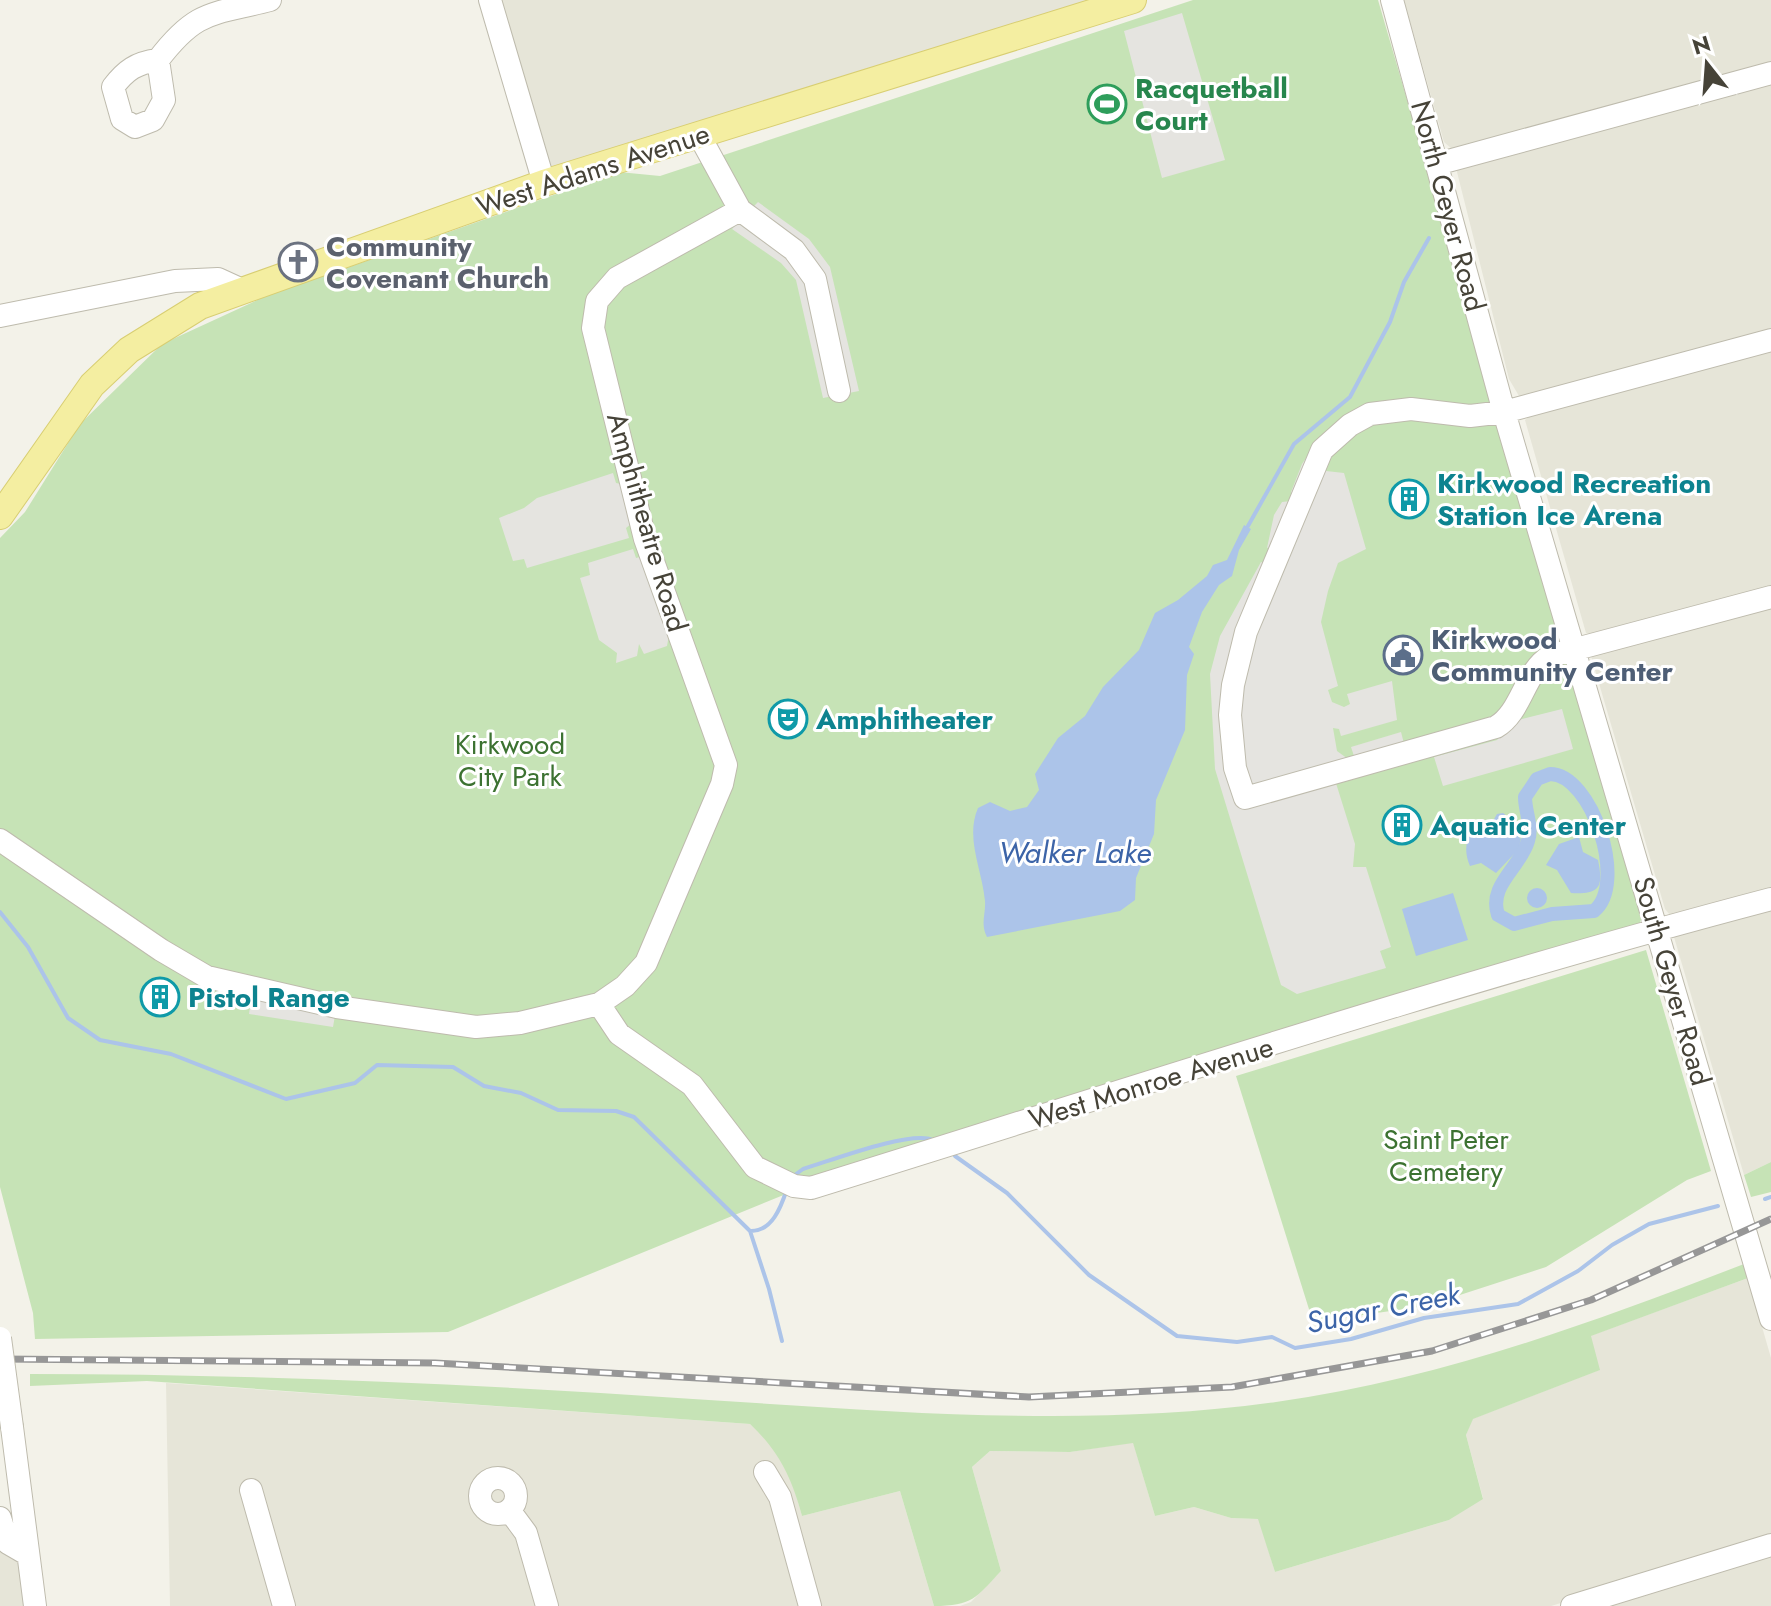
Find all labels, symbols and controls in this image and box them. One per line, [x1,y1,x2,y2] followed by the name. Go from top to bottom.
[1667,24,1747,104] north arrow
[1688,27,1714,63] text: N
[1135,68,1288,141] place label: Racquetball Court
[1086,83,1128,125] sports icon: Racquetball Court
[1400,96,1496,316] street label: North Geyer Road
[471,113,715,227] street label: West Adams Avenue
[326,226,549,299] place label: Community Covenant Church
[277,241,319,283] church icon: Community Covenant Church
[596,407,698,637] street label: Amphitheatre Road
[1437,463,1711,536] place label: Kirkwood Recreation Station Ice Arena
[1388,478,1430,520] building icon: Kirkwood Recreation Station Ice Arena
[1431,619,1674,692] place label: Kirkwood Community Center
[1382,634,1424,676] public building icon: Kirkwood Community Center
[767,698,809,740] theatre icon: Amphitheater
[815,699,993,740] place label: Amphitheater
[455,724,565,797] park label: Kirkwood City Park
[1381,804,1423,846] building icon: Aquatic Center
[1429,805,1627,846] place label: Aquatic Center
[999,831,1151,874] water label: Walker Lake
[1623,872,1721,1090] street label: South Geyer Road
[139,976,181,1018] building icon: Pistol Range
[188,977,350,1018] place label: Pistol Range
[1024,1026,1278,1140] street label: West Monroe Avenue
[1383,1119,1509,1192] park label: Saint Peter Cemetery
[1302,1272,1465,1344] water label: Sugar Creek

